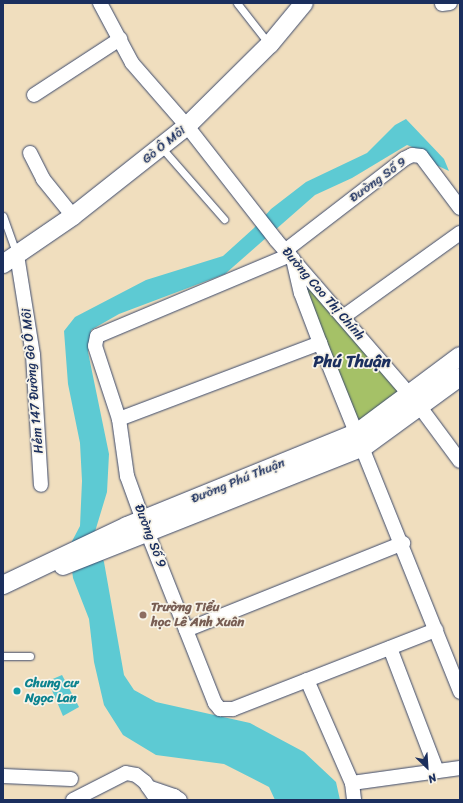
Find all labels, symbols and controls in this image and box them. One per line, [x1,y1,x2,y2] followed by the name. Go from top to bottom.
[139,123,189,167] street label: Gò Ô Môi
[346,154,410,206] street label: Đường Số 9
[278,244,368,344] street label: Đường Cao Thị Chính
[19,308,47,454] street label: Hẻm 147 Đường Gò Ô Môi
[313,352,391,372] district label: Phú Thuận
[189,455,287,507] street label: Đường Phú Thuận
[131,502,169,570] street label: Đường Số 9
[151,600,244,631] place label: Trường Tiểu học Lê Anh Xuân
[138,610,148,620] marker: Trường Tiểu học Lê Anh Xuân
[25,676,78,707] place label: Chung cư Ngọc Lan
[12,686,22,696] marker: Chung cư Ngọc Lan
[407,747,447,787] north arrow
[425,768,440,789] text: N

